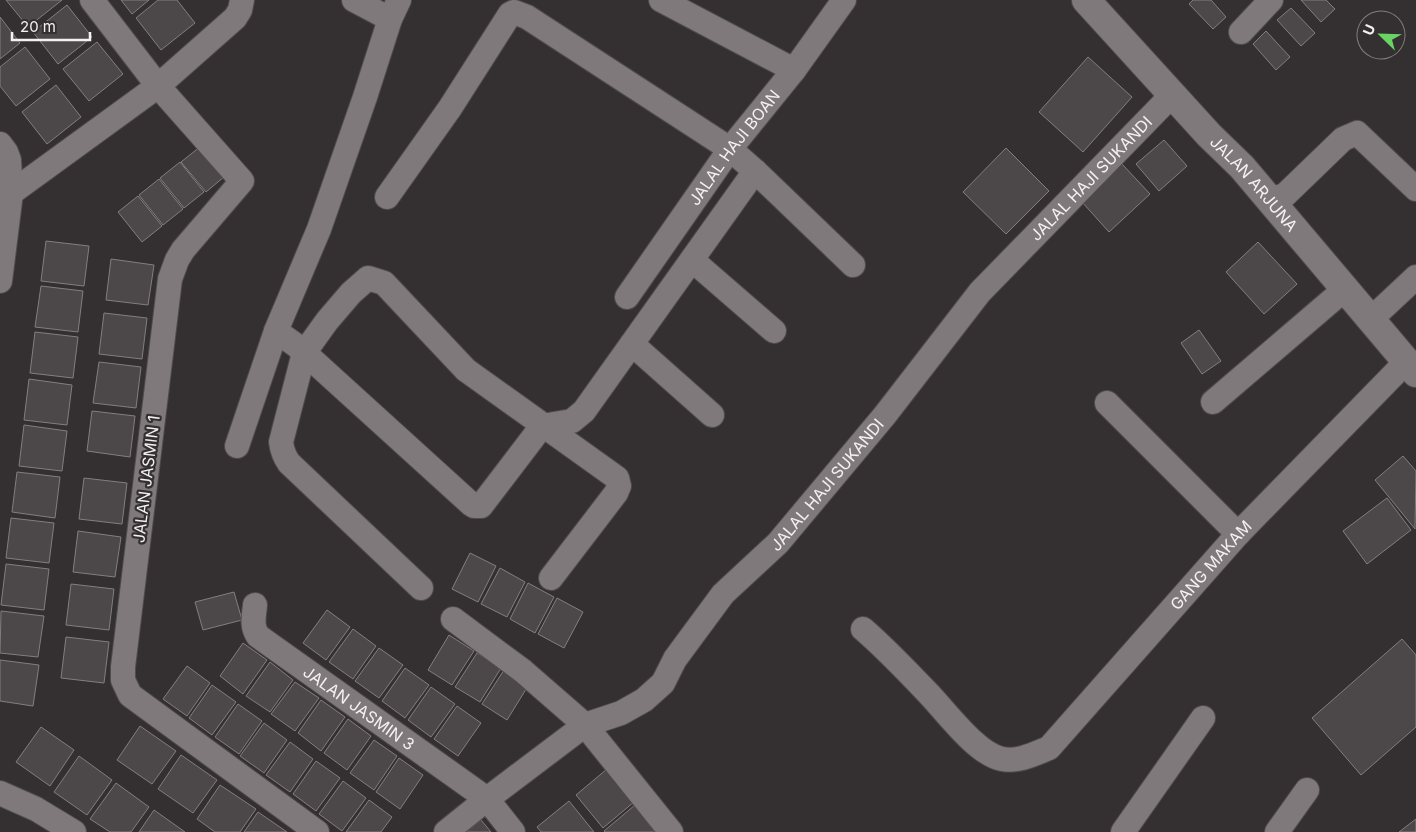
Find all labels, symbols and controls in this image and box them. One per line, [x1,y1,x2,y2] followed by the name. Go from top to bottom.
[12,10,90,42] scale bar
[1356,10,1406,60] north arrow
[20,17,56,36] text: 20 m
[1359,22,1378,38] text: U
[684,86,784,209] street label: JALAL HAJI BOAN
[1026,112,1156,245] street label: JALAL HAJI SUKANDI
[1206,132,1302,236] street label: JALAN ARJUNA
[128,414,164,544] street label: JALAN JASMIN 1
[766,414,888,555] street label: JALAL HAJI SUKANDI
[1166,516,1256,614] street label: GANG MAKAM
[300,662,419,754] street label: JALAN JASMIN 3

